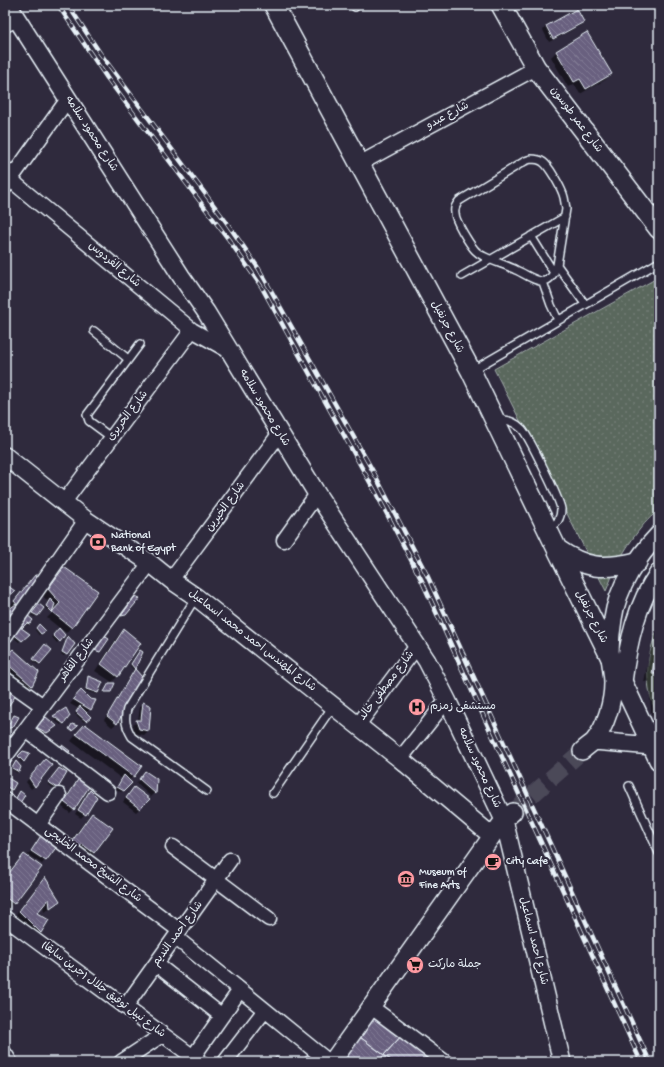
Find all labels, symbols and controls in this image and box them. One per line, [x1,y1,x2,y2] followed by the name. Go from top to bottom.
[547,84,605,156] street label: شارع عمر طوسون
[61,93,121,175] street label: شارع محمود سلامه
[423,99,472,134] street label: شارع عبدو
[85,239,143,291] street label: شارع الفردوس
[427,298,467,356] street label: شارع جرنفيل
[235,367,293,449] street label: شارع محمود سلامه
[104,388,152,444] street label: شارع الحريرى
[203,479,249,535] street label: شارع الخيرين
[110,530,177,555] place label: National Bank of Egypt
[88,532,108,552] bank icon: National Bank of Egypt
[185,587,319,695] street label: شارع المهندس احمد محمد اسماعيل
[572,588,610,646] street label: شارع جرنفيل
[55,635,98,685] street label: شارع القاهر
[356,648,418,724] street label: شارع مصطفى خالد
[407,697,427,717] hospital icon: مستشفى زمزم
[430,700,496,714] place label: مستشفى زمزم
[454,725,504,811] street label: شارع محمود سلامه
[42,824,144,906] street label: شارع الشيخ محمد الخليجى
[483,852,503,872] cafe icon: City Cafe
[506,855,548,868] place label: City Cafe
[418,866,468,892] place label: Museum of Fine Arts
[396,869,416,889] museum icon: Museum of Fine Arts
[515,896,551,986] street label: شارع احمد اسماعيل
[150,898,206,970] street label: شارع احمد النديم
[38,939,168,1041] street label: شارع نبيل توفيق جلال (جرين سابقا)
[405,955,425,975] supermarket icon: جملة ماركت
[428,958,482,971] place label: جملة ماركت

